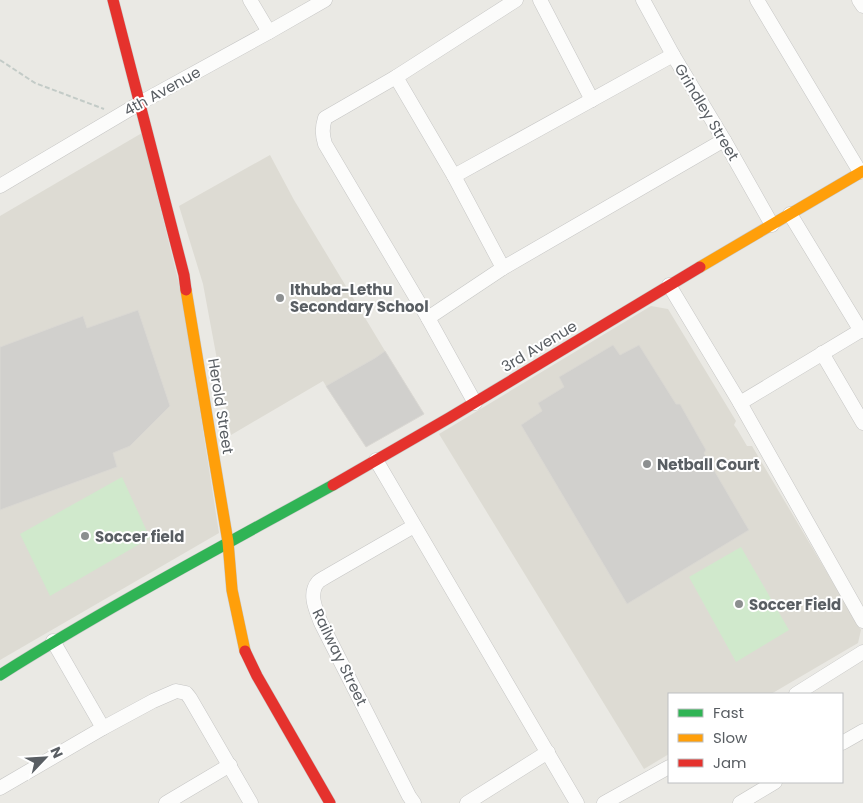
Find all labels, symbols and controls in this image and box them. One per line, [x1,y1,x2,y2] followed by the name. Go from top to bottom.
[670,59,744,165] street label: Grindley Street
[120,61,204,121] street label: 4th Avenue
[290,279,429,317] place label: Ithuba-Lethu Secondary School
[274,292,286,304] marker: Ithuba-Lethu Secondary School
[497,315,581,377] street label: 3rd Avenue
[203,357,239,455] street label: Herold Street
[657,454,760,475] place label: Netball Court
[641,458,653,470] marker: Netball Court
[95,526,184,547] place label: Soccer field
[79,530,91,542] marker: Soccer field
[749,594,841,615] place label: Soccer Field
[733,598,745,610] marker: Soccer Field
[307,605,373,709] street label: Railway Street
[668,693,843,783] legend
[713,702,744,723] text: Fast
[713,727,748,748] text: Slow
[20,733,70,783] north arrow
[45,744,68,762] text: N
[713,752,747,773] text: Jam

